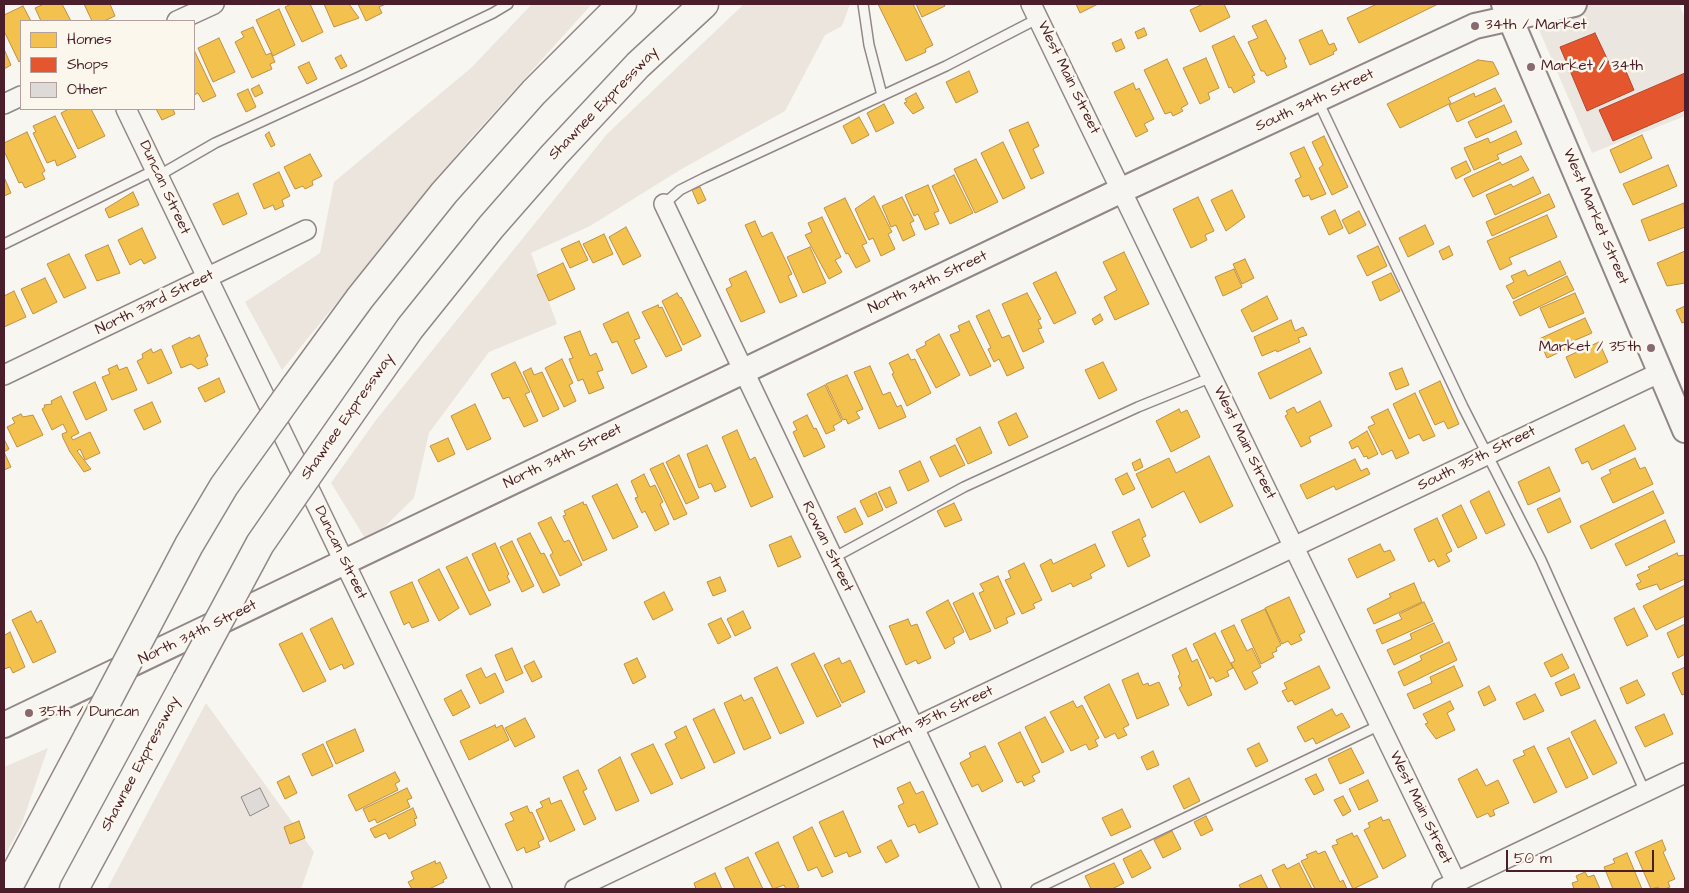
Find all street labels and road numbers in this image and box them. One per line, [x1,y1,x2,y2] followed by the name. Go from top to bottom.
[1033,18,1103,138] street label: West Main Street
[545,44,663,164] street label: Shawnee Expressway
[1253,66,1377,136] street label: South 34th Street
[134,138,194,238] street label: Duncan Street
[1558,146,1632,288] street label: West Market Street
[866,248,990,318] street label: North 34th Street
[93,267,217,339] street label: North 33rd Street
[298,350,398,484] street label: Shawnee Expressway
[1209,383,1279,503] street label: West Main Street
[501,421,625,493] street label: North 34th Street
[1415,423,1539,495] street label: South 35th Street
[797,499,857,595] street label: Rowan Street
[310,503,370,603] street label: Duncan Street
[136,597,260,669] street label: North 34th Street
[871,682,997,754] street label: North 35th Street
[98,693,184,835] street label: Shawnee Expressway
[1385,748,1455,868] street label: West Main Street

